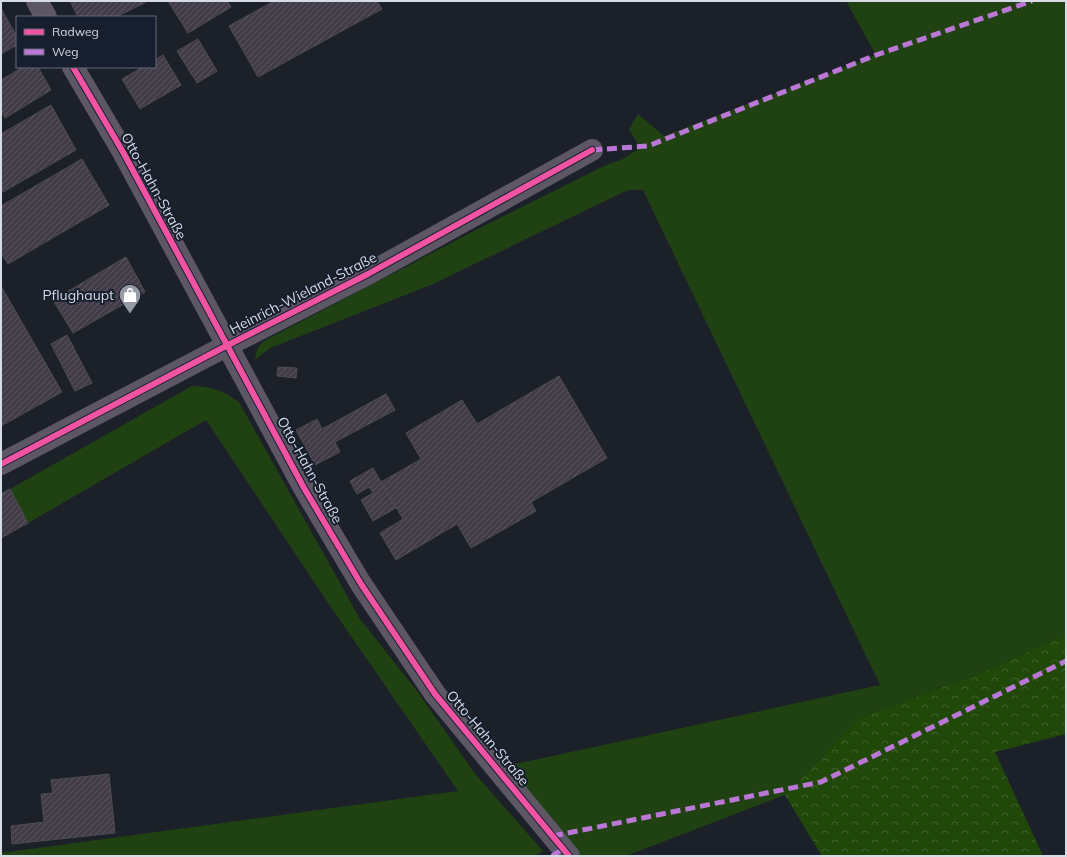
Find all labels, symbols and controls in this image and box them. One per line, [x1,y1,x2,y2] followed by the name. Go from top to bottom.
[16,16,156,68] legend
[52,24,99,39] text: Radweg
[52,44,78,59] text: Weg
[117,129,191,243] street label: Otto-Hahn-Straße
[226,248,380,338] street label: Heinrich-Wieland-Straße
[117,282,143,315] shop icon: Pflughaupt
[42,286,114,304] place label: Pflughaupt
[273,413,347,527] street label: Otto-Hahn-Straße
[443,687,533,789] street label: Otto-Hahn-Straße

